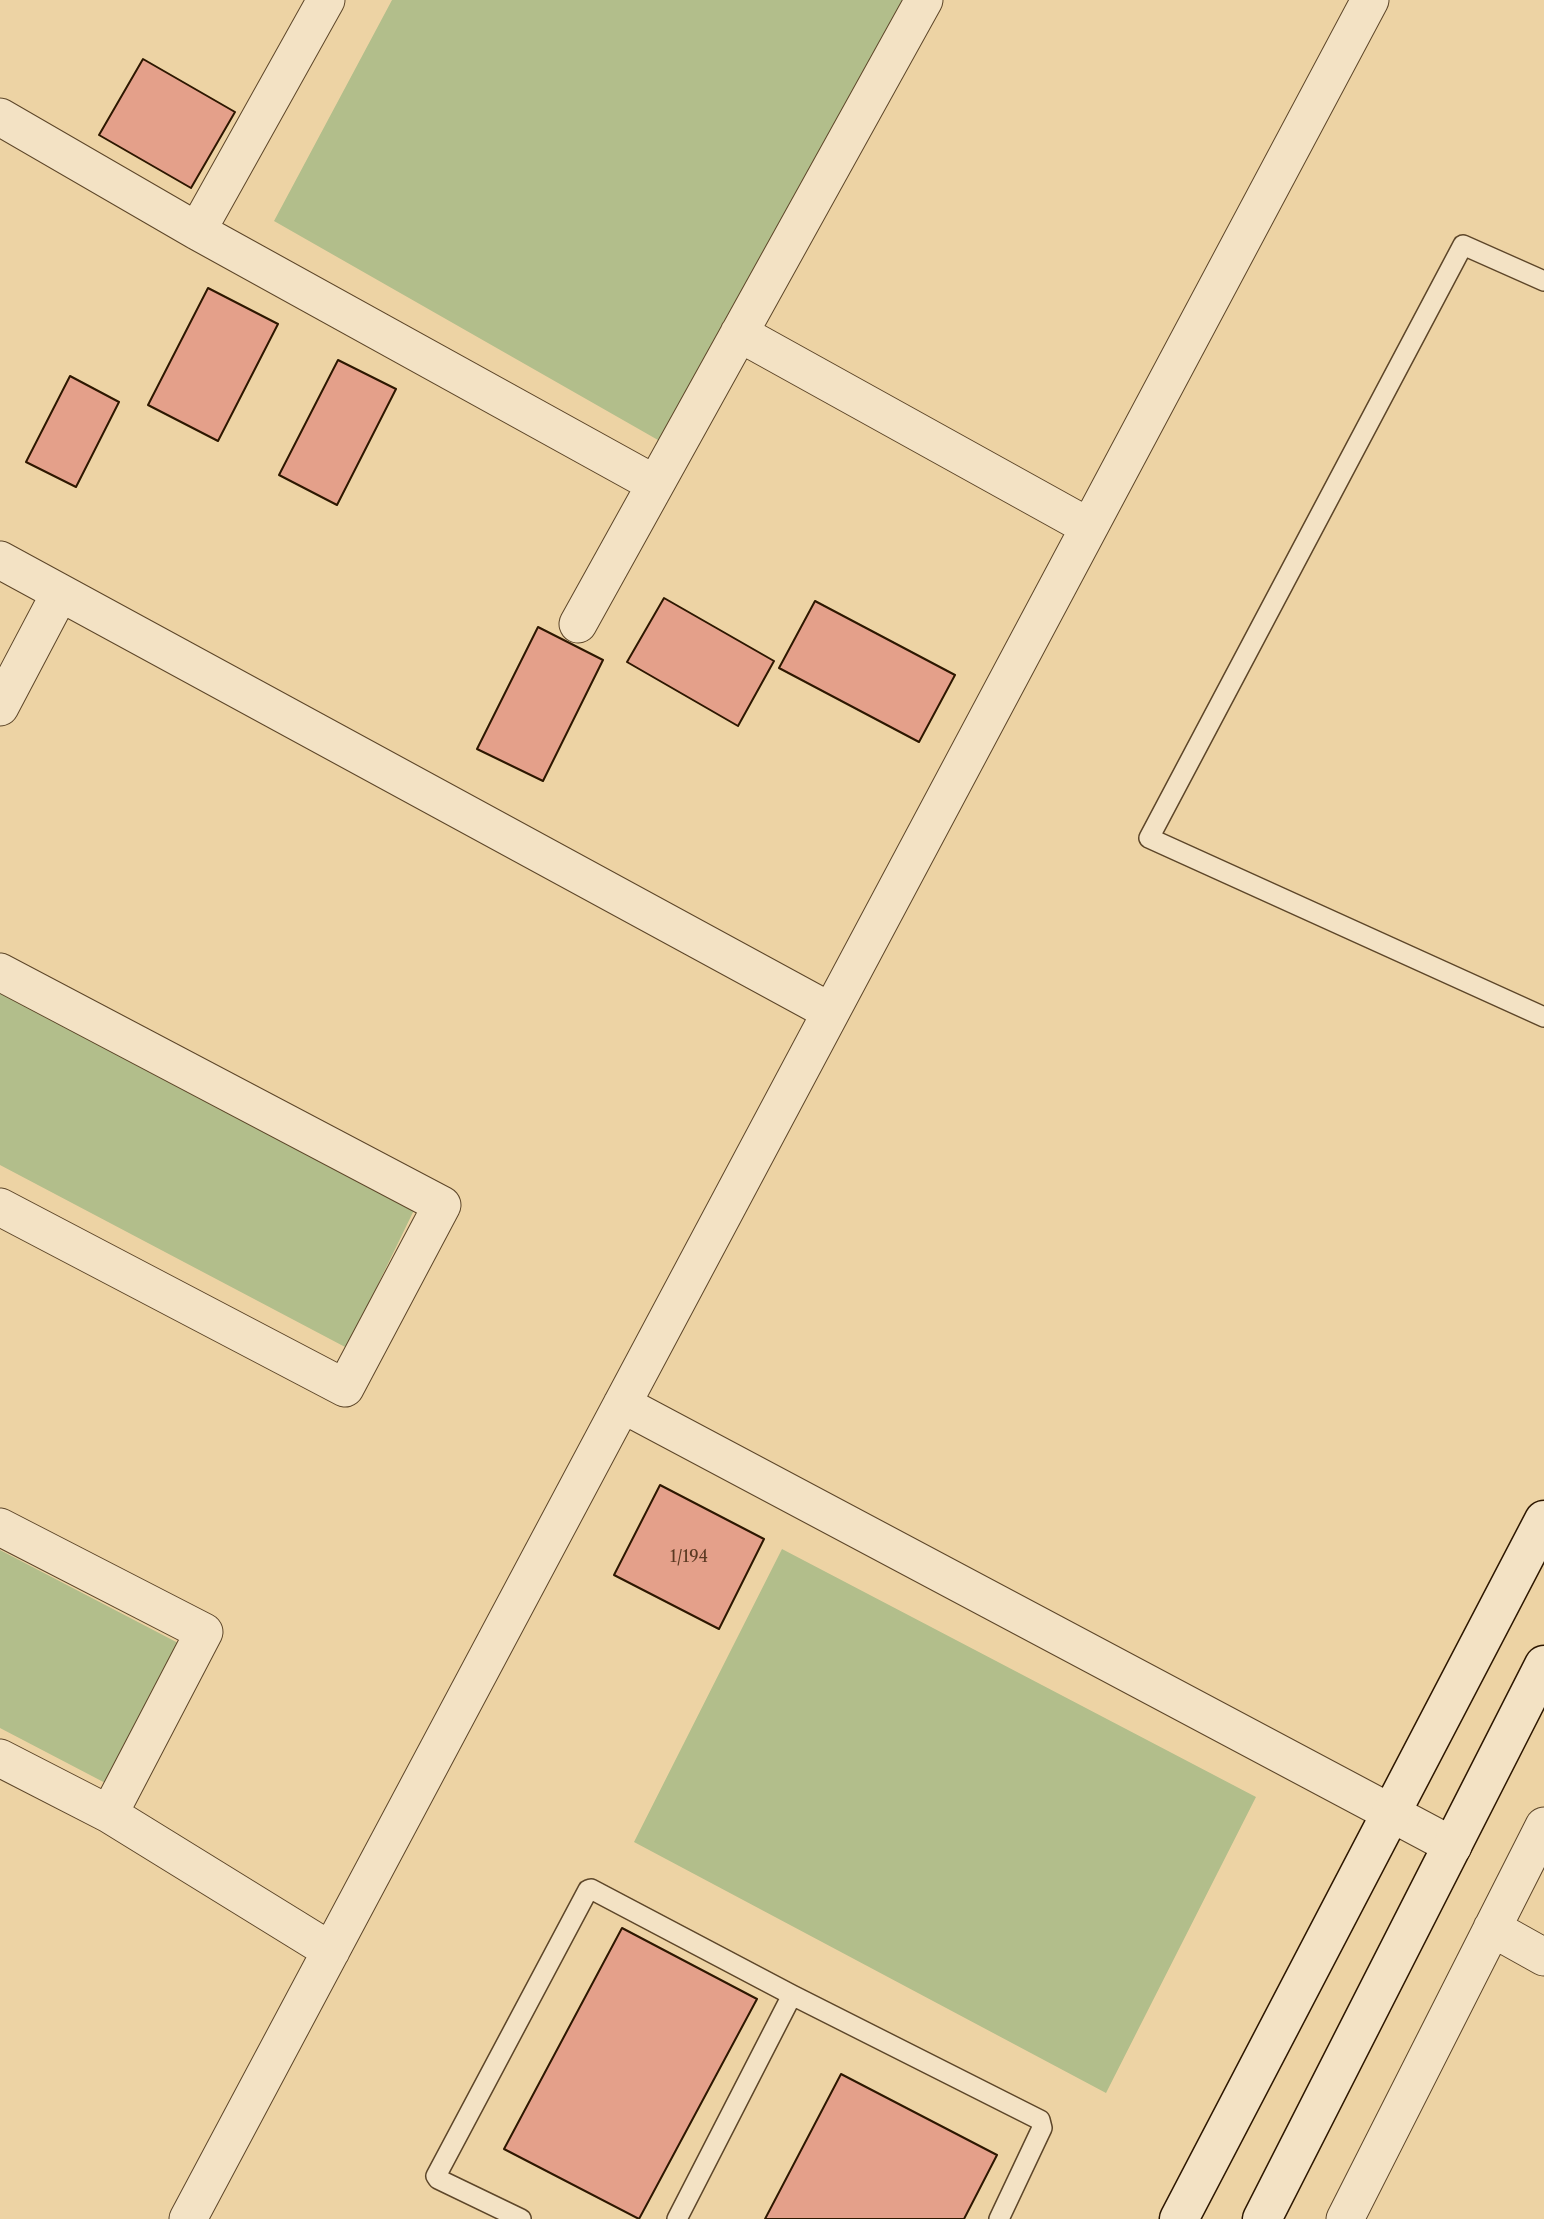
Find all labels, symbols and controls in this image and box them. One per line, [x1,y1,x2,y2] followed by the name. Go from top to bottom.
[670,1547,708,1567] house number: 1/194

